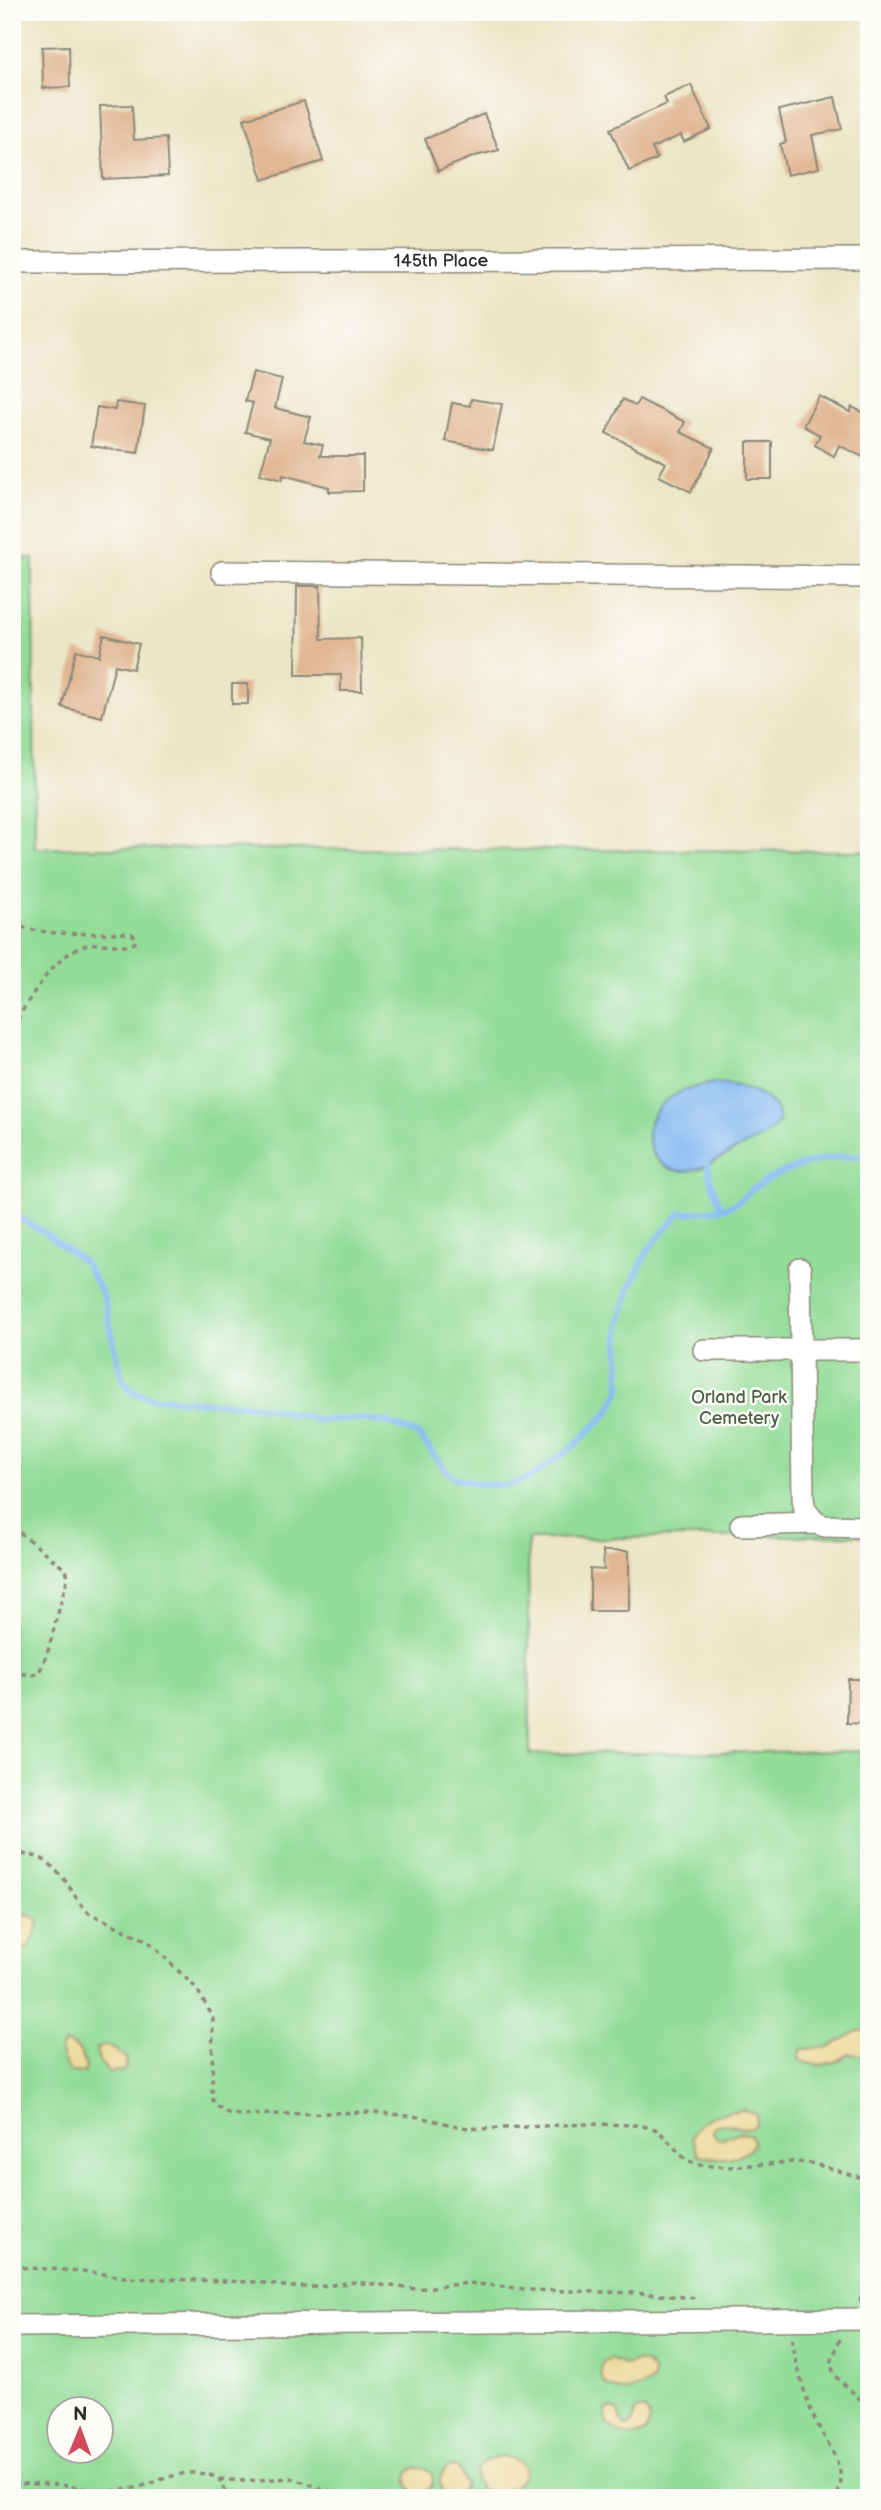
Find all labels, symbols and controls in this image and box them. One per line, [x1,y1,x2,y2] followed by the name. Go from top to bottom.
[394,250,489,271] street label: 145th Place
[691,1387,787,1429] park label: Orland Park Cemetery
[46,2394,116,2464] north arrow
[73,2403,88,2426] text: N

